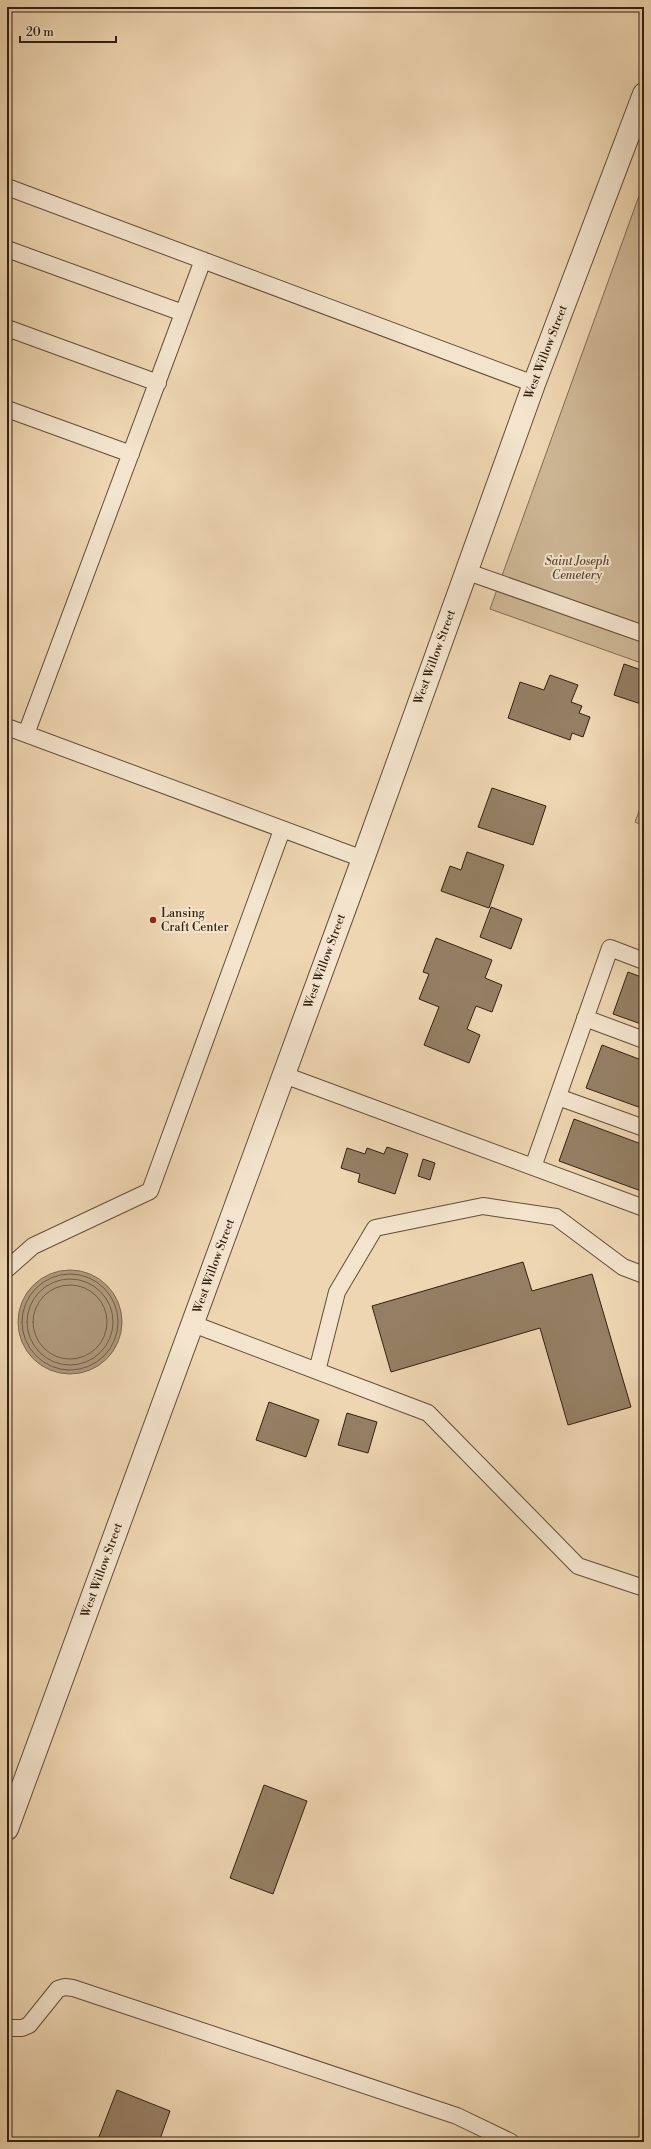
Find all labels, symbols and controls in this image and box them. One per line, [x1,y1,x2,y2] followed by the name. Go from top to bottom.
[20,18,116,44] scale bar
[26,25,54,40] text: 20 m
[521,302,571,402] street label: West Willow Street
[545,554,610,583] park label: Saint Joseph Cemetery
[411,607,459,707] street label: West Willow Street
[161,906,229,935] place label: Lansing Craft Center
[301,911,349,1011] street label: West Willow Street
[148,915,158,925] marker: Lansing Craft Center
[190,1216,238,1316] street label: West Willow Street
[78,1520,126,1620] street label: West Willow Street

